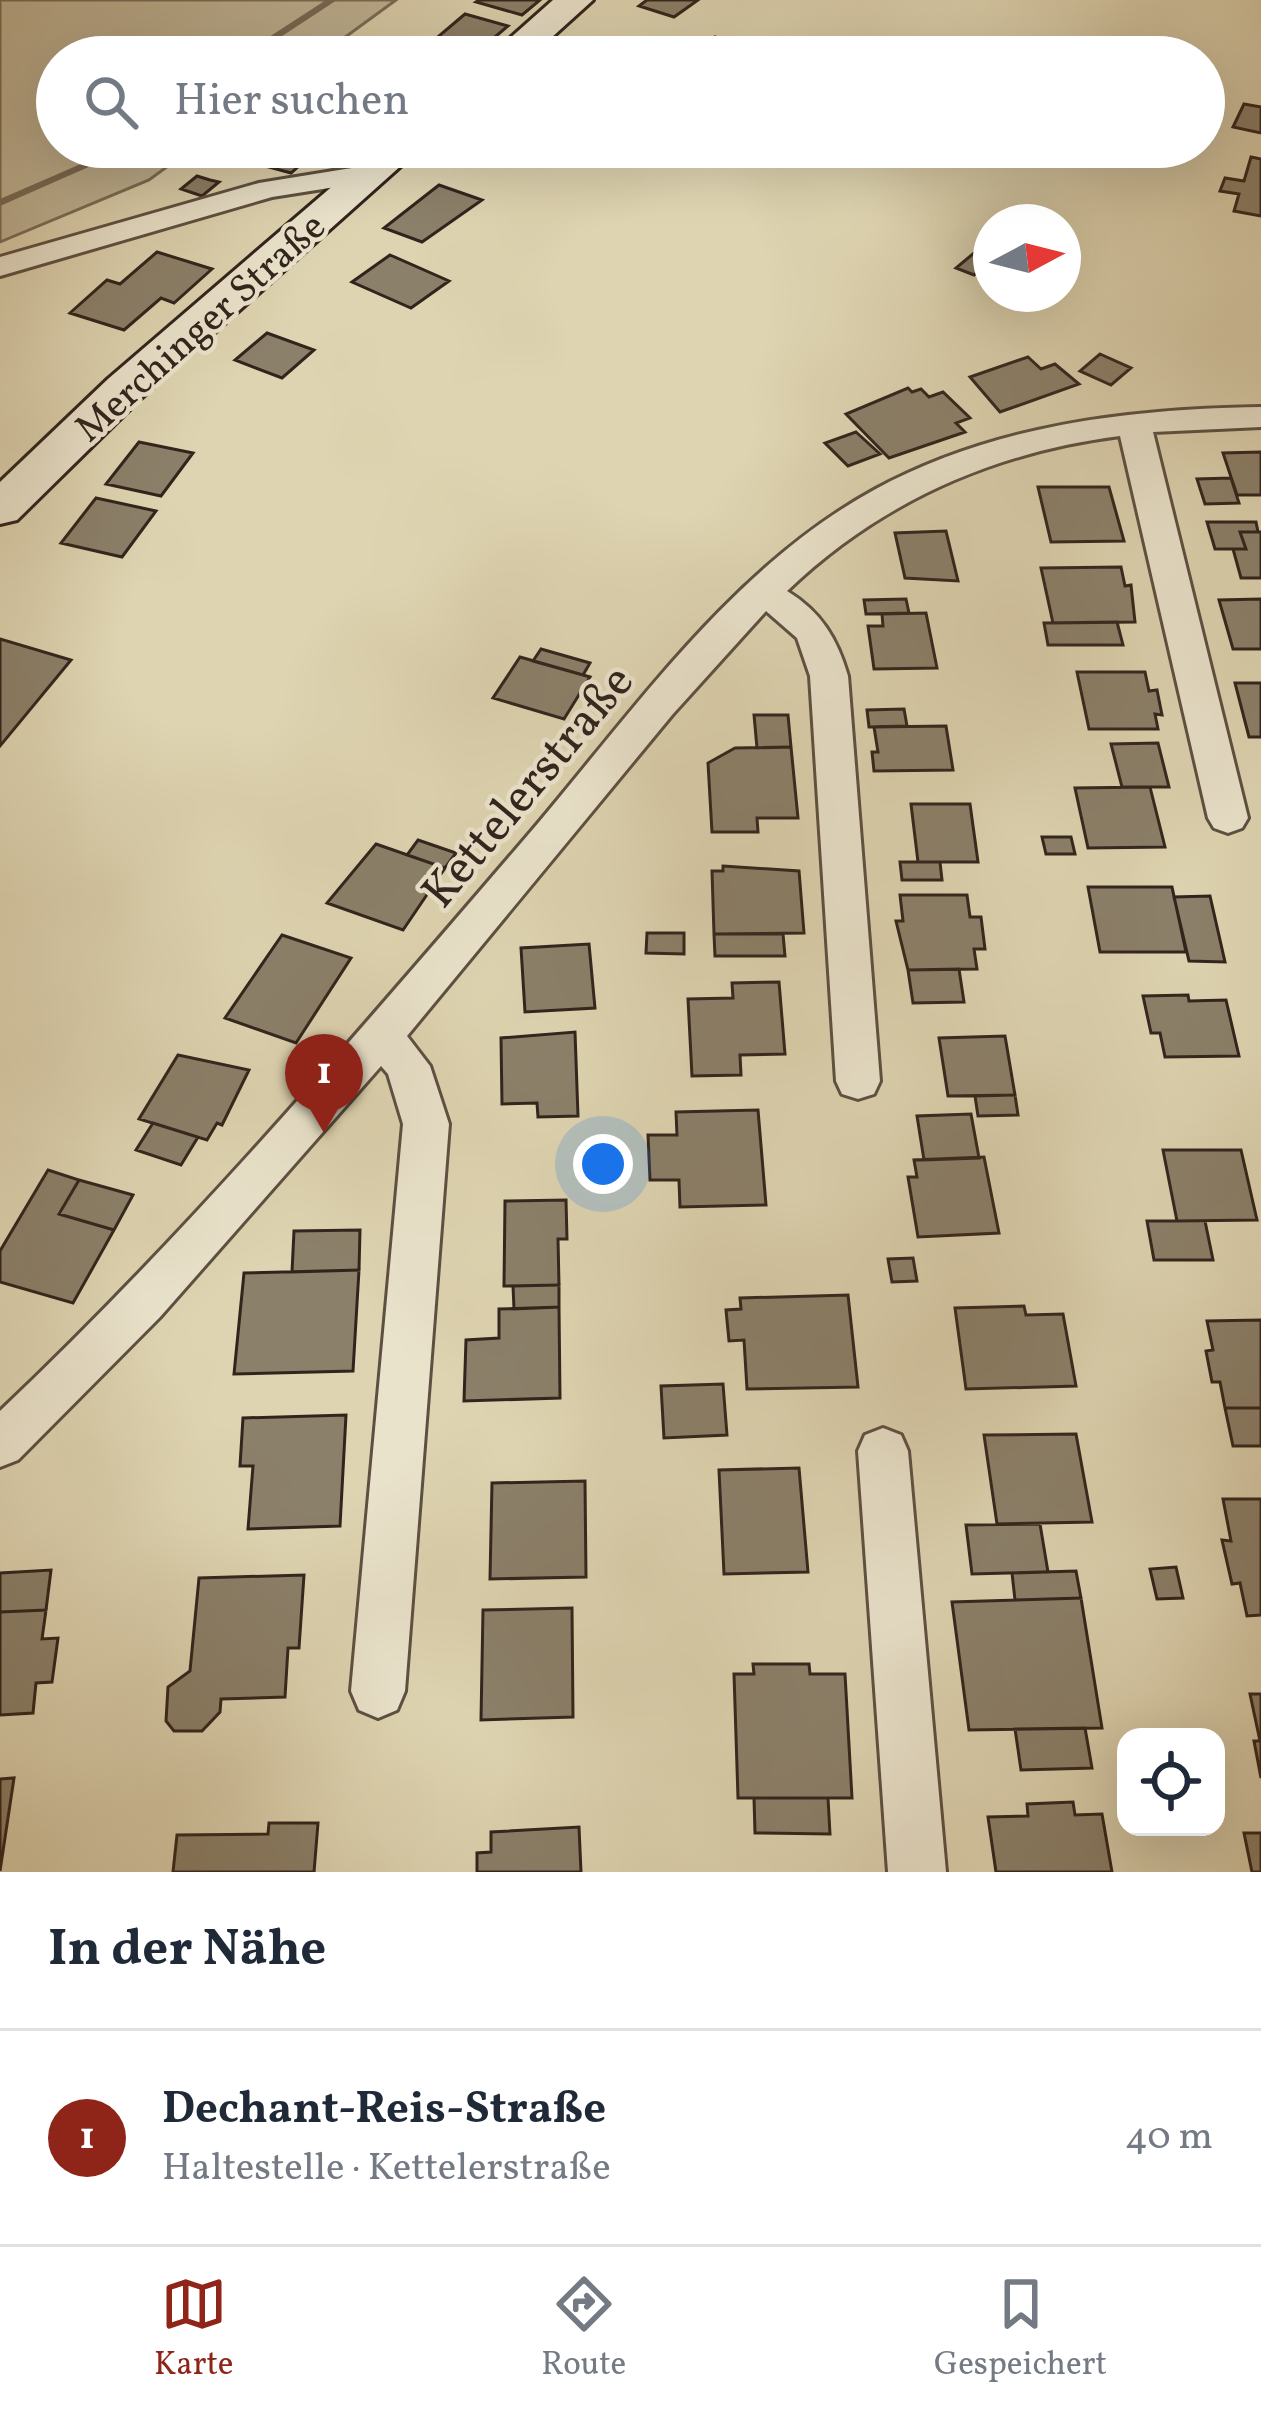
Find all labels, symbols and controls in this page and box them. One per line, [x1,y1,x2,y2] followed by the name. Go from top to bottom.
[36,36,1225,168] search box
[78,69,144,135] icon: search
[174,71,409,134] text: Hier suchen
[65,202,339,456] street label: Merchinger Straße
[973,204,1081,312] north arrow
[408,652,651,924] street label: Kettelerstraße
[285,1034,363,1133] pin: 1
[573,1134,633,1194] your location
[1117,1728,1225,1836] map controls
[1117,1728,1225,1836] button: locate
[48,1915,326,1986] text: In der Nähe
[162,2079,606,2142] text: Dechant-Reis-Straße
[79,2111,95,2165] text: 1
[1125,2111,1213,2165] text: 40 m
[162,2142,611,2196] text: Haltestelle · Kettelerstraße
[154,2271,233,2389] tab: Karte
[541,2271,626,2389] tab: Route
[934,2271,1107,2389] tab: Gespeichert

